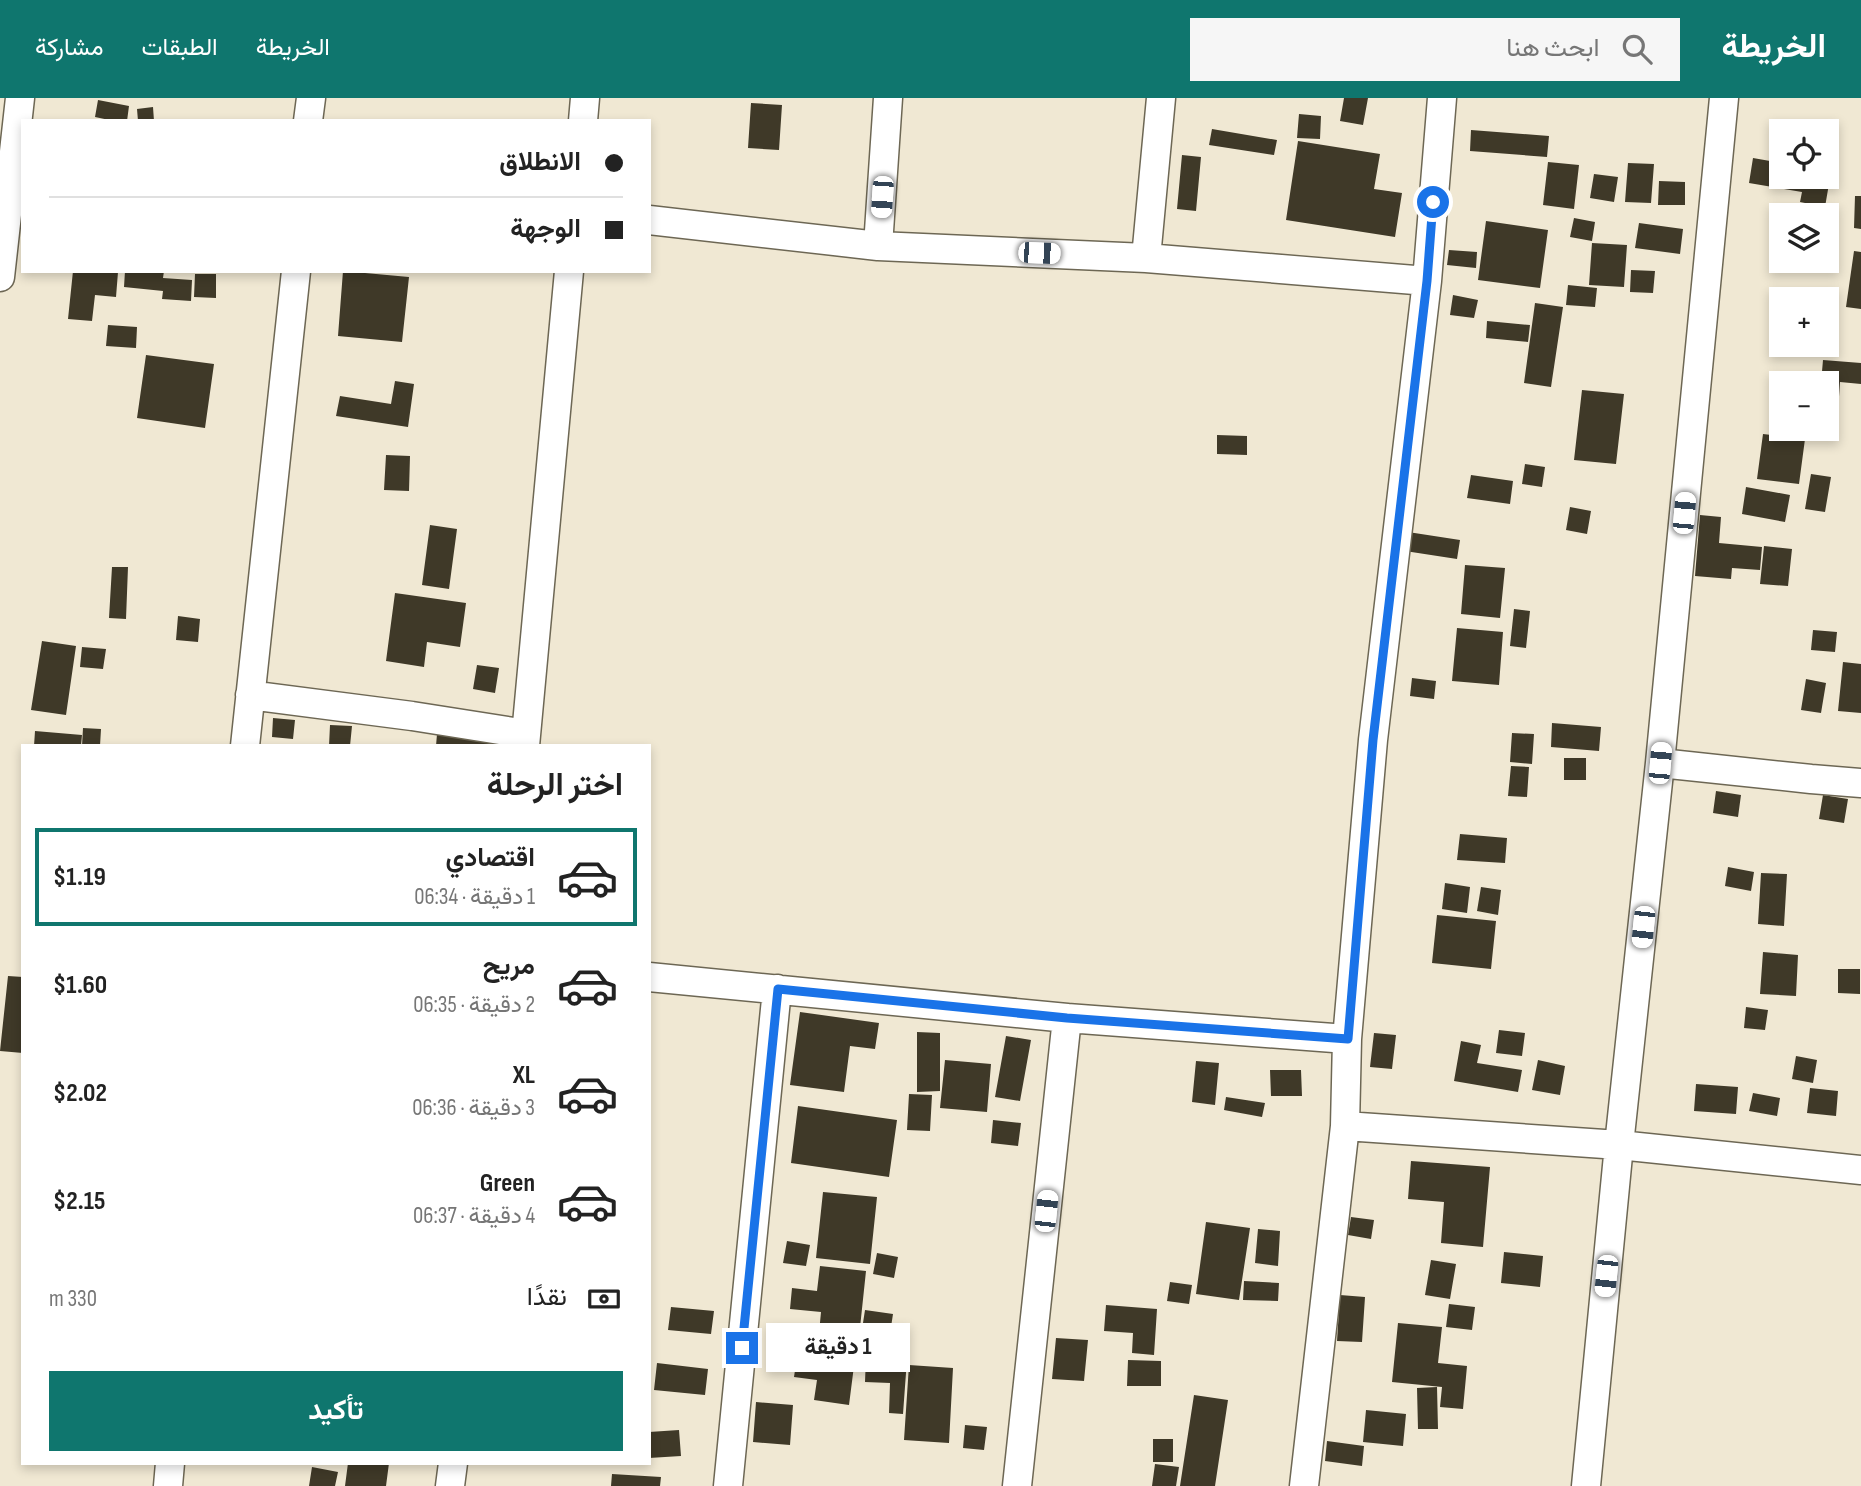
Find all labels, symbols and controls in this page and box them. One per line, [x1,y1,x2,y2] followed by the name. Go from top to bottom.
[1190,18,1680,81] search box
[1722,27,1826,67] text: الخريطة
[1618,30,1656,68] icon: search
[35,33,103,62] text: مشاركة
[141,33,218,62] text: الطبقات
[256,33,330,62] text: الخريطة
[1506,33,1600,64] text: ابحث هنا
[1769,119,1839,441] map controls
[1769,119,1839,189] button: locate
[499,147,581,178] text: الانطلاق
[871,175,894,219] car
[1417,186,1449,218] route start
[1769,203,1839,273] button: layers
[510,214,581,245] text: الوجهة
[1018,242,1061,264] car
[1769,287,1839,357] button: +
[1769,371,1839,441] button: −
[1672,491,1697,535] car
[1648,741,1673,785] car
[487,766,623,805] text: اختر الرحلة
[446,843,535,874] text: اقتصادي
[556,846,619,909] icon: car
[53,862,106,893] text: $1.19
[414,883,535,911] text: 1 دقيقة · 06:34
[1631,905,1656,949] car
[483,951,535,982] text: مريح
[556,954,619,1017] icon: car
[53,970,107,1001] text: $1.60
[413,991,535,1019] text: 2 دقيقة · 06:35
[513,1060,535,1091] text: XL
[556,1062,619,1125] icon: car
[53,1078,107,1109] text: $2.02
[412,1094,535,1122] text: 3 دقيقة · 06:36
[480,1168,535,1199] text: Green
[556,1170,619,1233] icon: car
[53,1186,105,1217] text: $2.15
[1034,1189,1059,1233] car
[413,1202,535,1230] text: 4 دقيقة · 06:37
[1594,1254,1619,1298] car
[585,1280,623,1318] icon: cash
[527,1282,567,1313] text: نقدًا
[49,1285,97,1313] text: 330 m
[766,1324,910,1372] callout: 1 دقيقة
[726,1332,758,1364] route end
[805,1333,871,1361] text: 1 دقيقة
[49,1371,623,1451] button: تأكيد

